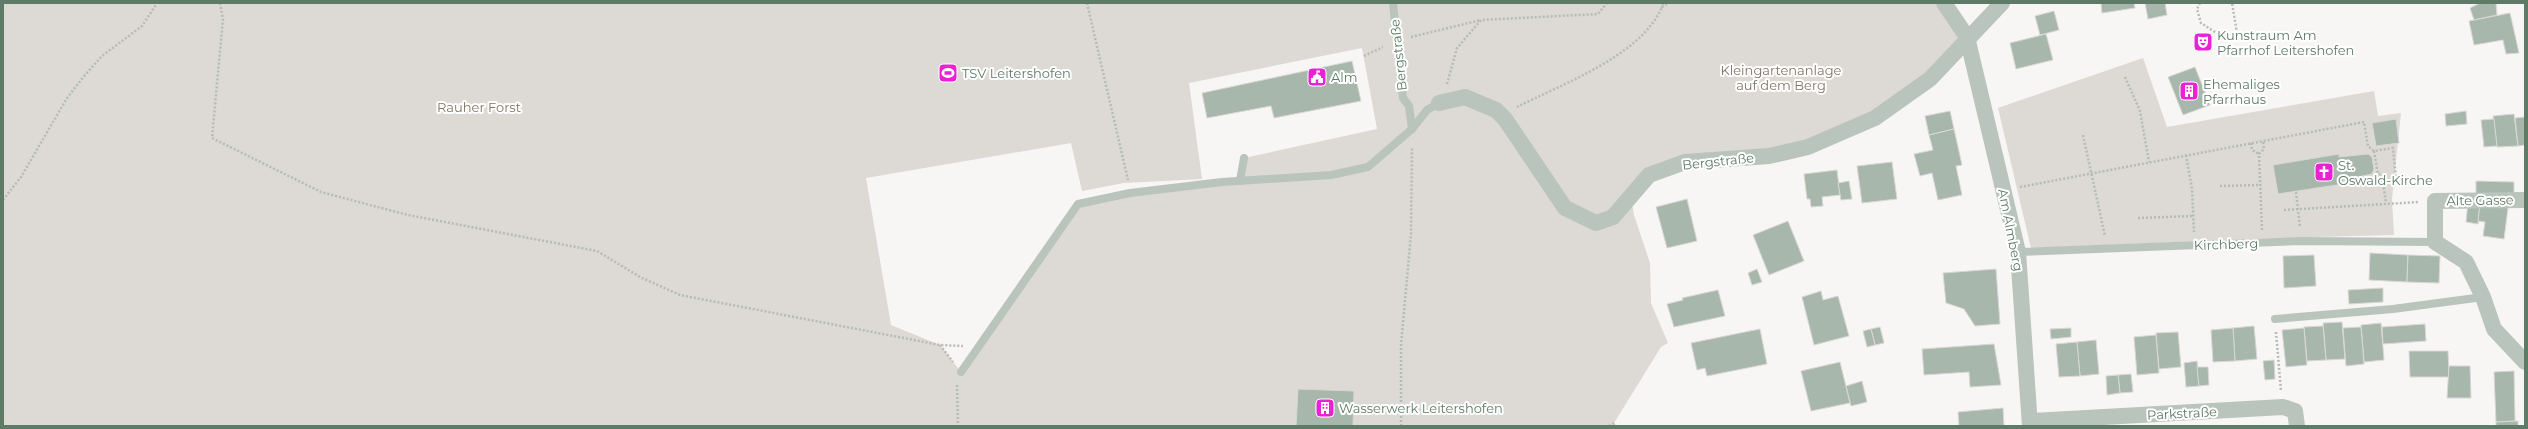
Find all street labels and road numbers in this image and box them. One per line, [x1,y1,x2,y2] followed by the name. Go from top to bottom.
[1386,18,1410,92] street label: Bergstraße
[1681,149,1755,173] street label: Bergstraße
[1995,187,2027,273] street label: Am Almberg
[2446,191,2514,209] street label: Alte Gasse
[2194,235,2258,253] street label: Kirchberg
[2147,403,2218,423] street label: Parkstraße

